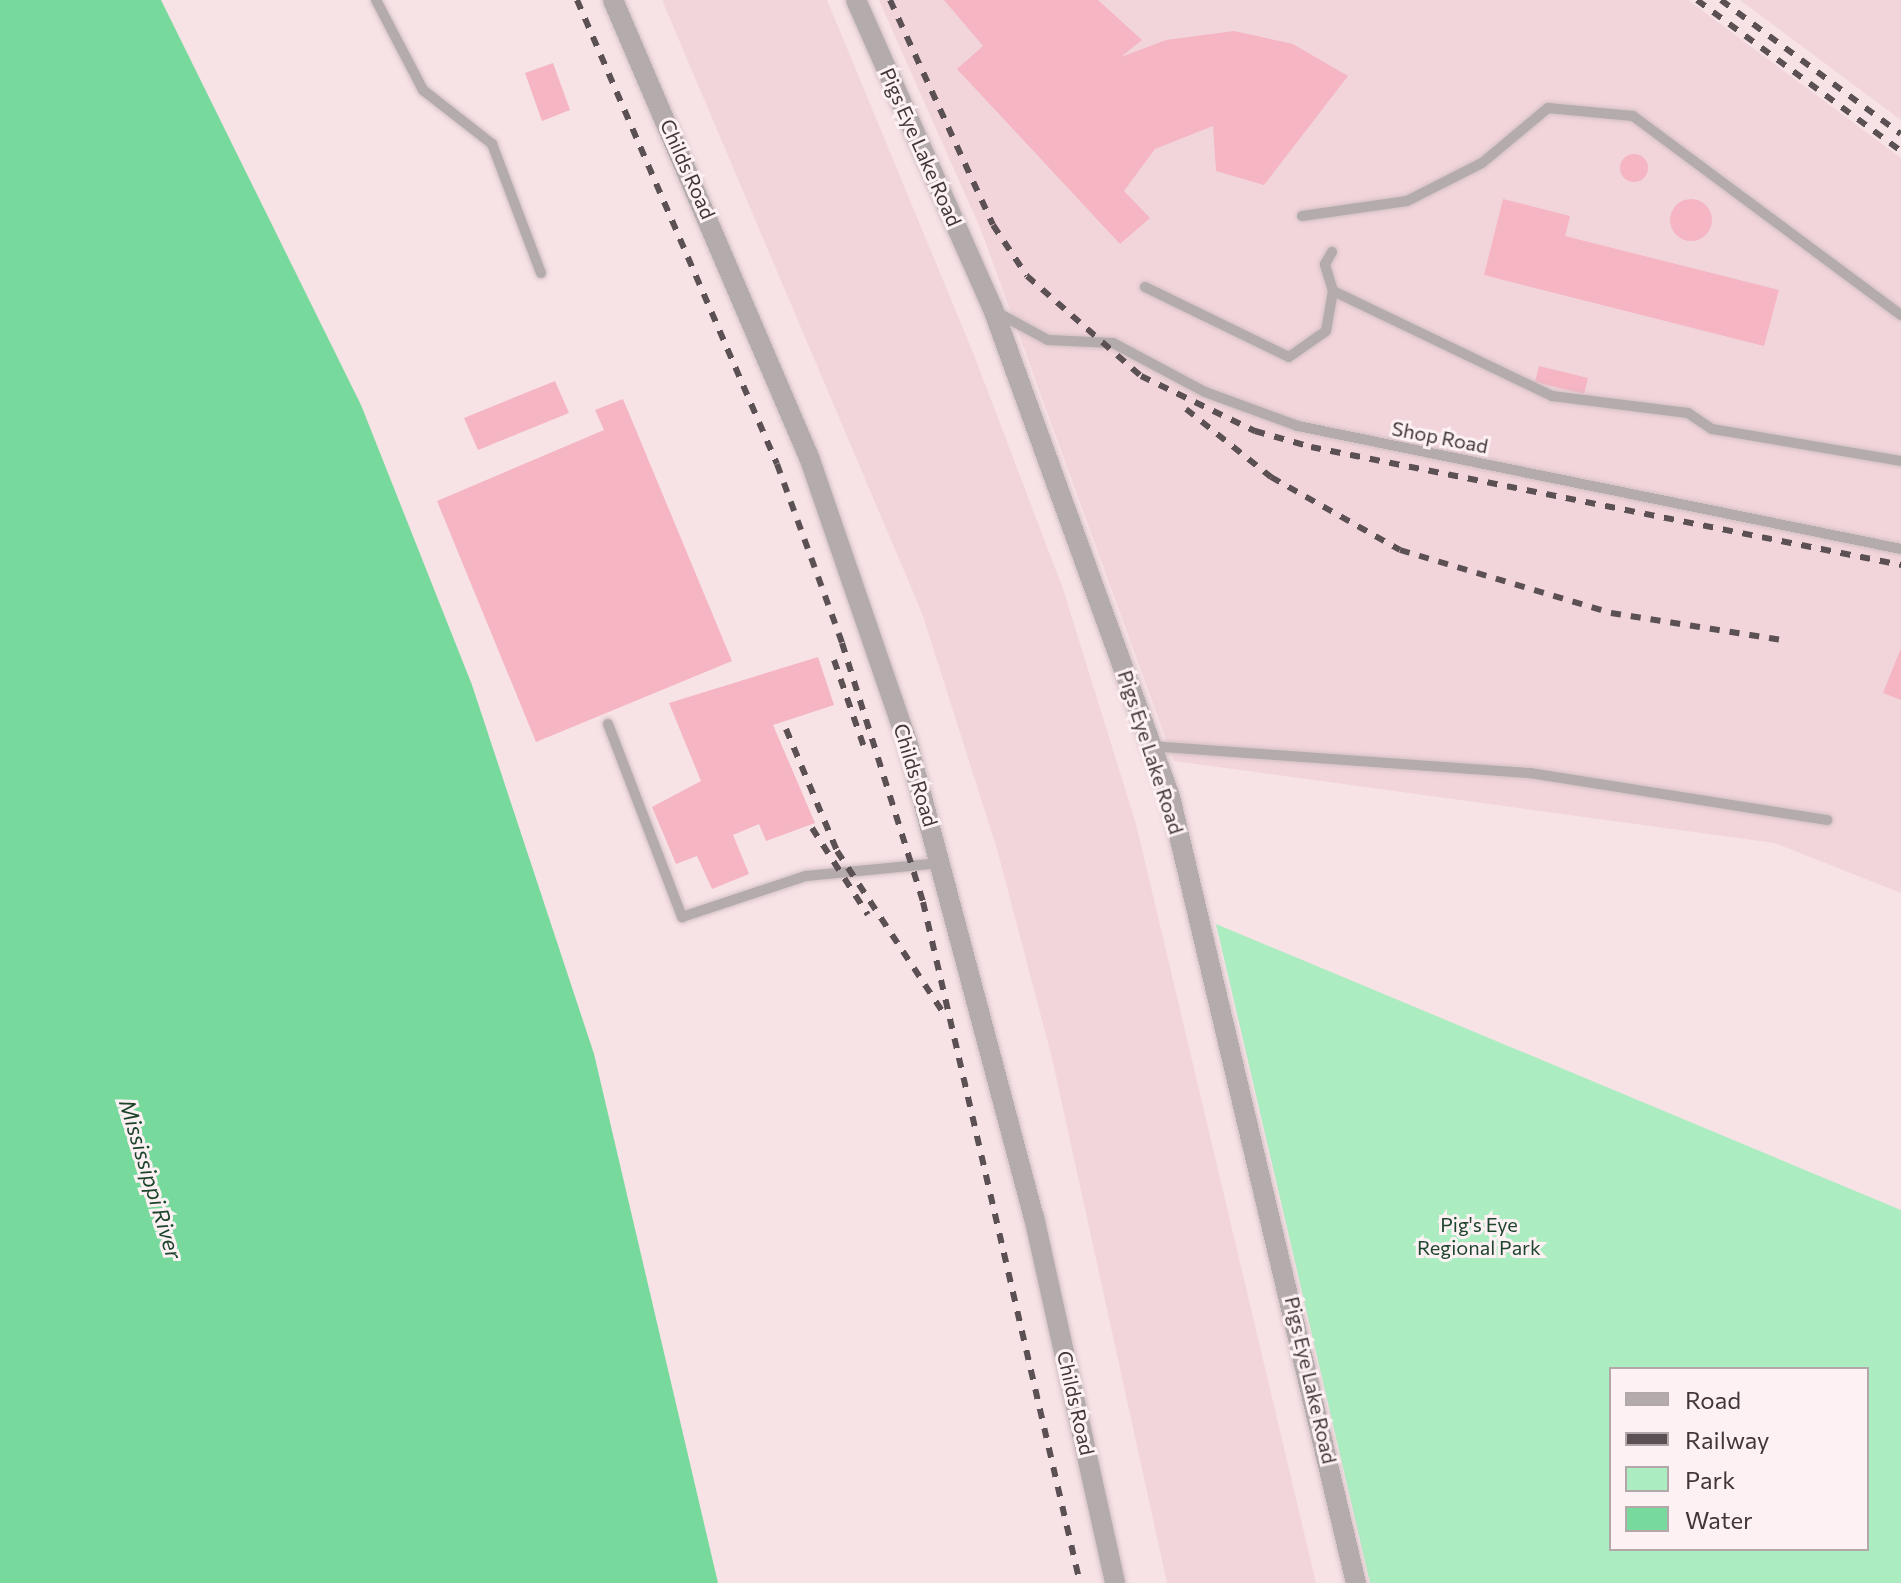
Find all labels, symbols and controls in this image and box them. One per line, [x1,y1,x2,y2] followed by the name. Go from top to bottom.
[875,64,967,230] street label: Pigs Eye Lake Road
[655,115,721,223] street label: Childs Road
[1390,416,1490,458] street label: Shop Road
[1113,667,1189,837] street label: Pigs Eye Lake Road
[889,721,943,829] street label: Childs Road
[114,1096,188,1262] water label: Mississippi River
[1417,1212,1541,1259] park label: Pig's Eye Regional Park
[1280,1294,1342,1466] street label: Pigs Eye Lake Road
[1052,1348,1100,1458] street label: Childs Road
[1609,1367,1869,1551] legend
[1685,1385,1741,1414] text: Road
[1685,1425,1770,1454] text: Railway
[1685,1465,1735,1494] text: Park
[1685,1505,1753,1534] text: Water

